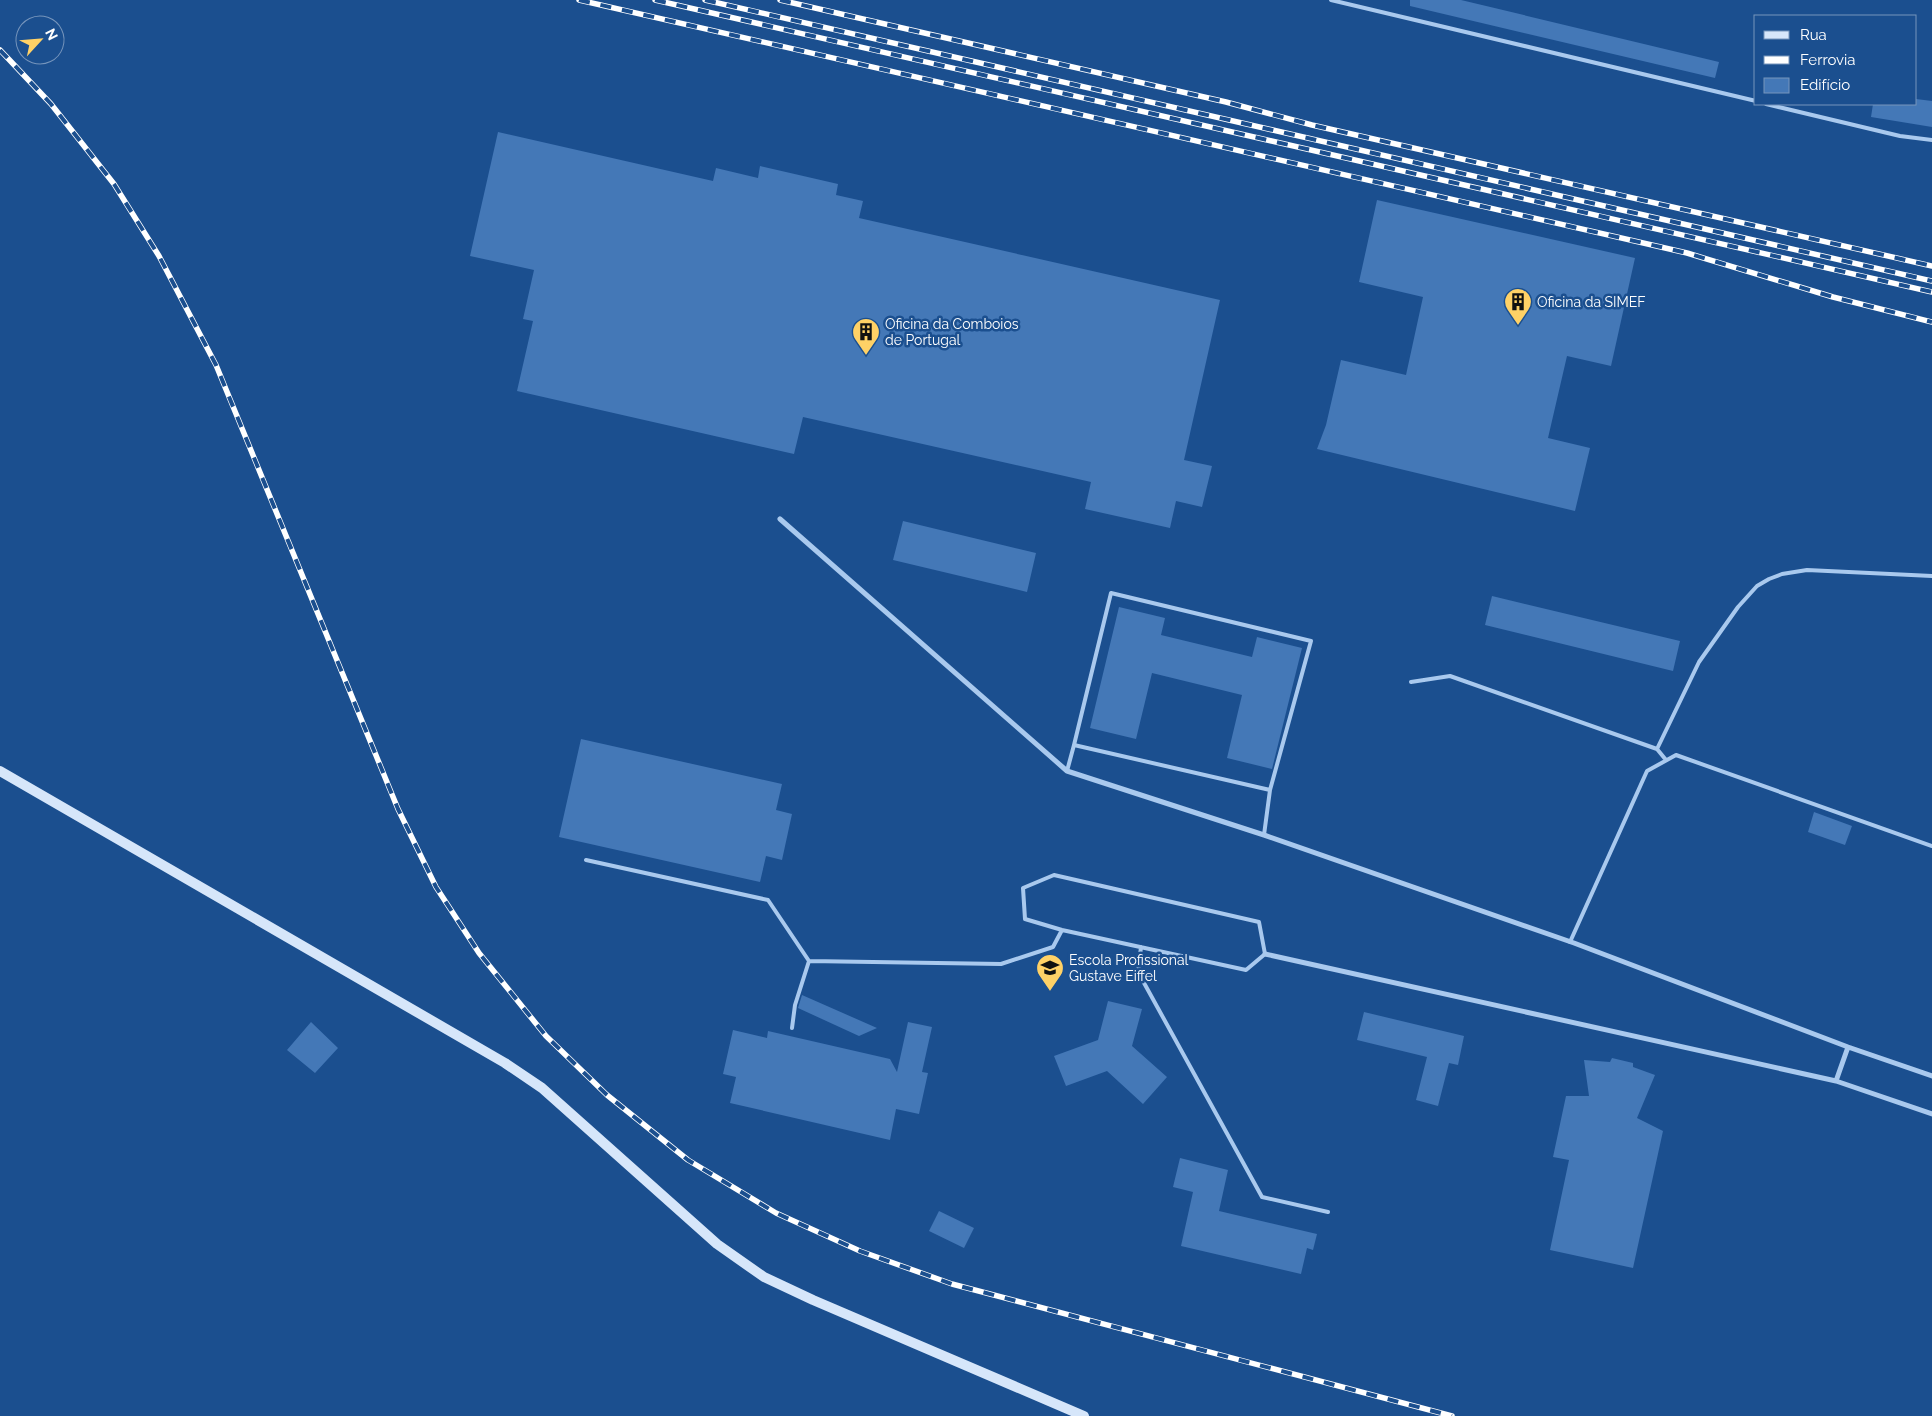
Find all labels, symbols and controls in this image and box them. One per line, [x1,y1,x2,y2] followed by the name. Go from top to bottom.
[15,15,65,65] north arrow
[1754,15,1917,105] legend
[42,26,61,43] text: N
[1800,26,1827,44] text: Rua
[1800,51,1856,69] text: Ferrovia
[1800,76,1850,94] text: Edifício
[1503,287,1533,326] building icon: Oficina da SIMEF
[1537,294,1646,310] place label: Oficina da SIMEF
[885,316,1019,348] place label: Oficina da Comboios de Portugal
[851,317,881,356] building icon: Oficina da Comboios de Portugal
[1069,952,1189,984] place label: Escola Profissional Gustave Eiffel
[1035,953,1065,992] school or university icon: Escola Profissional Gustave Eiffel

